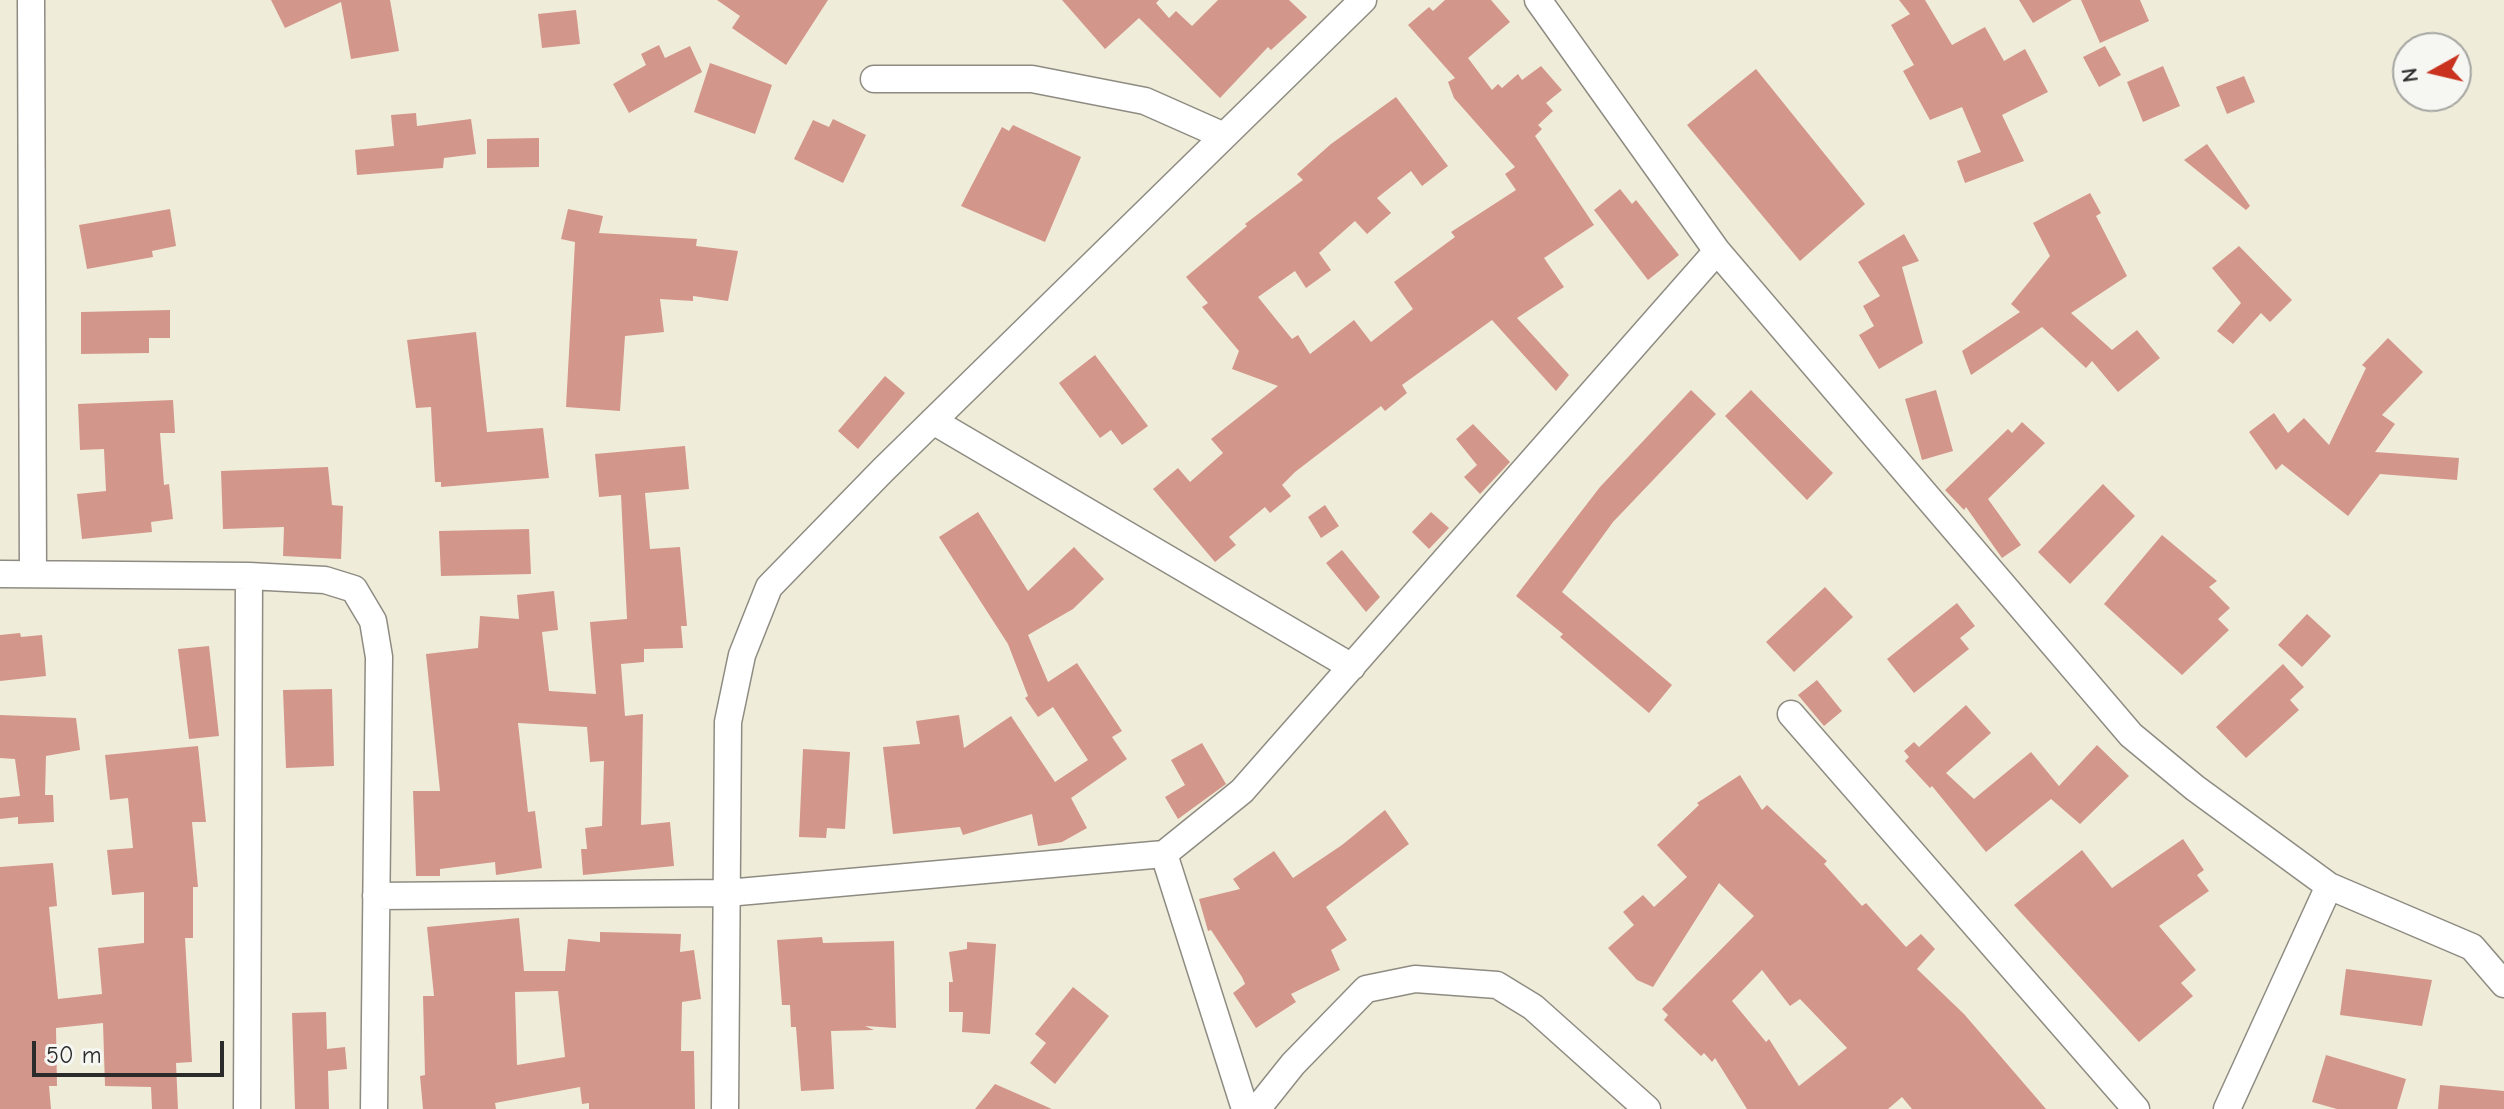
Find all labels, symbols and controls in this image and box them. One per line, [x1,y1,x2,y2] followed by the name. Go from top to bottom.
[2392,32,2472,112] north arrow
[2396,66,2424,84] text: N
[36,1025,228,1075] scale bar
[46,1041,102,1069] text: 50 m

